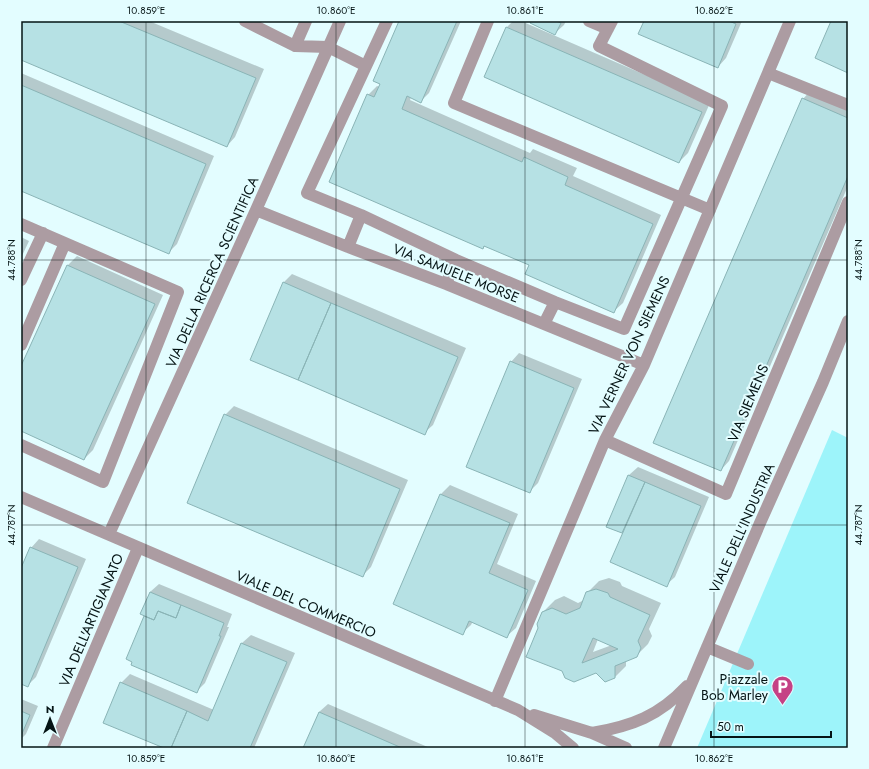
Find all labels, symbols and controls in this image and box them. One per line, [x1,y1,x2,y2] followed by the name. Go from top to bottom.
[127,3,165,18] text: 10.859°E
[317,3,356,18] text: 10.860°E
[506,3,544,18] text: 10.861°E
[695,3,733,18] text: 10.862°E
[161,173,264,371] street label: VIA DELLA RICERCA SCIENTIFICA
[4,239,19,281] text: 44.788°N
[390,239,522,307] street label: VIA SAMUELE MORSE
[851,239,866,281] text: 44.788°N
[583,272,675,438] street label: VIA VERNER VON SIEMENS
[723,361,773,445] street label: VIA SIEMENS
[704,459,780,596] street label: VIALE DELL'INDUSTRIA
[4,505,19,546] text: 44.787°N
[851,505,866,546] text: 44.787°N
[54,550,128,690] street label: VIA DELL'ARTIGIANATO
[233,565,379,643] street label: VIALE DEL COMMERCIO
[701,669,769,705] place label: Piazzale Bob Marley
[770,674,796,707] parking icon: Piazzale Bob Marley
[30,699,70,739] north arrow
[46,701,54,717] text: N
[711,713,831,739] scale bar
[717,718,744,736] text: 50 m
[127,751,165,766] text: 10.859°E
[317,751,356,766] text: 10.860°E
[506,751,544,766] text: 10.861°E
[695,751,733,766] text: 10.862°E

